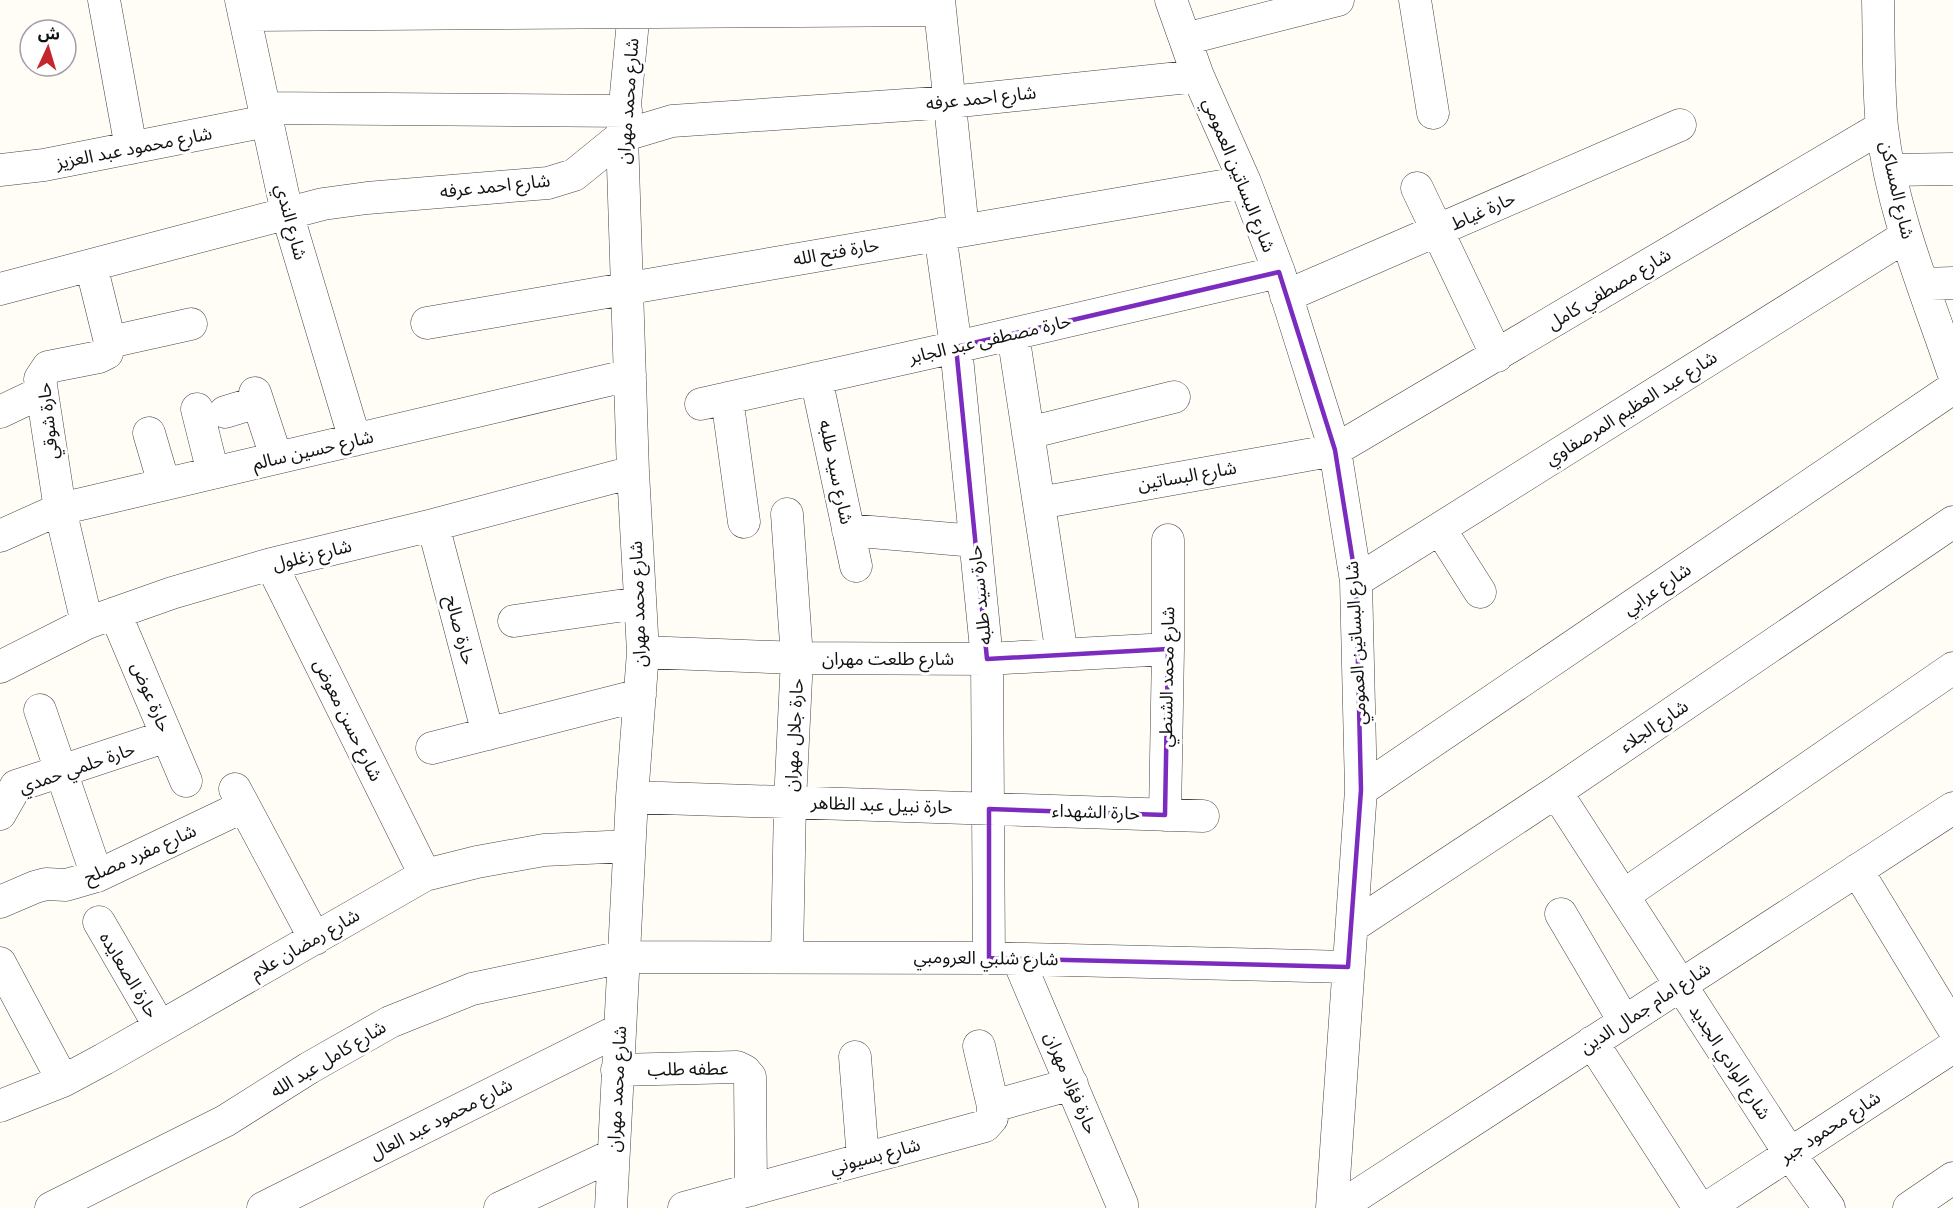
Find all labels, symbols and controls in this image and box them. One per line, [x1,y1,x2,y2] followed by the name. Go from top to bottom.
[18,18,78,78] north arrow
[37,22,61,44] text: ش
[612,37,646,165] street label: شارع محمد مهران
[925,80,1038,118] street label: شارع احمد عرفه
[1195,94,1281,256] street label: شارع البساتين العمومي
[53,121,214,177] street label: شارع محمود عبد العزيز
[1872,139,1920,242] street label: شارع المساكن
[439,168,552,206] street label: شارع احمد عرفه
[267,181,313,263] street label: شارع الندي
[1447,186,1519,235] street label: حارة غياط
[791,233,881,272] street label: حارة فتح الله
[1543,243,1676,337] street label: شارع مصطفي كامل
[906,309,1073,369] street label: حارة مصطفى عبد الجابر
[1540,345,1723,473] street label: شارع عبد العظيم المرصفاوي
[32,381,65,461] street label: حارة شوقي
[811,417,859,527] street label: شارع سيد طلبه
[250,424,376,478] street label: شارع حسين سالم
[1136,455,1239,498] street label: شارع البساتين
[270,534,355,578] street label: شارع زغلول
[624,540,654,668] street label: شارع محمد مهران
[963,544,996,646] street label: حارة سيد طلبه
[1618,557,1697,622] street label: شارع عرابي
[1340,560,1374,726] street label: شارع البساتين العمومي
[438,593,481,668] street label: حارة صالح
[1154,606,1182,748] street label: شارع محمد الشنطي
[822,647,954,673] street label: شارع طلعت مهران
[306,655,388,786] street label: شارع حسن معوض
[126,658,177,736] street label: حارة عوض
[779,678,808,792] street label: حارة جلال مهران
[1615,694,1694,759] street label: شارع الجلاء
[16,737,139,800] street label: حارة حلمي حمدي
[810,790,953,818] street label: حارة نبيل عبد الظاهر
[1052,798,1140,825] street label: حارة الشهداء
[80,818,201,891] street label: شارع مفرد مصلح
[246,903,365,987] street label: شارع رمضان علام
[95,928,164,1022] street label: حارة الصعايده
[913,945,1059,973] street label: شارع شلبي العرومبي
[1575,957,1716,1061] street label: شارع امام جمال الدين
[1682,1000,1776,1125] street label: شارع الوادي الجديد
[266,1015,391,1105] street label: شارع كامل عبد الله
[602,1025,634,1153] street label: شارع محمد مهران
[1040,1028,1103,1137] street label: حارة فؤاد مهران
[647,1056,729,1081] street label: عطفه طلب
[366,1073,517,1167] street label: شارع محمود عبد العال
[1774,1085,1886,1171] street label: شارع محمود جبر
[827,1132,923,1182] street label: شارع بسيوني

